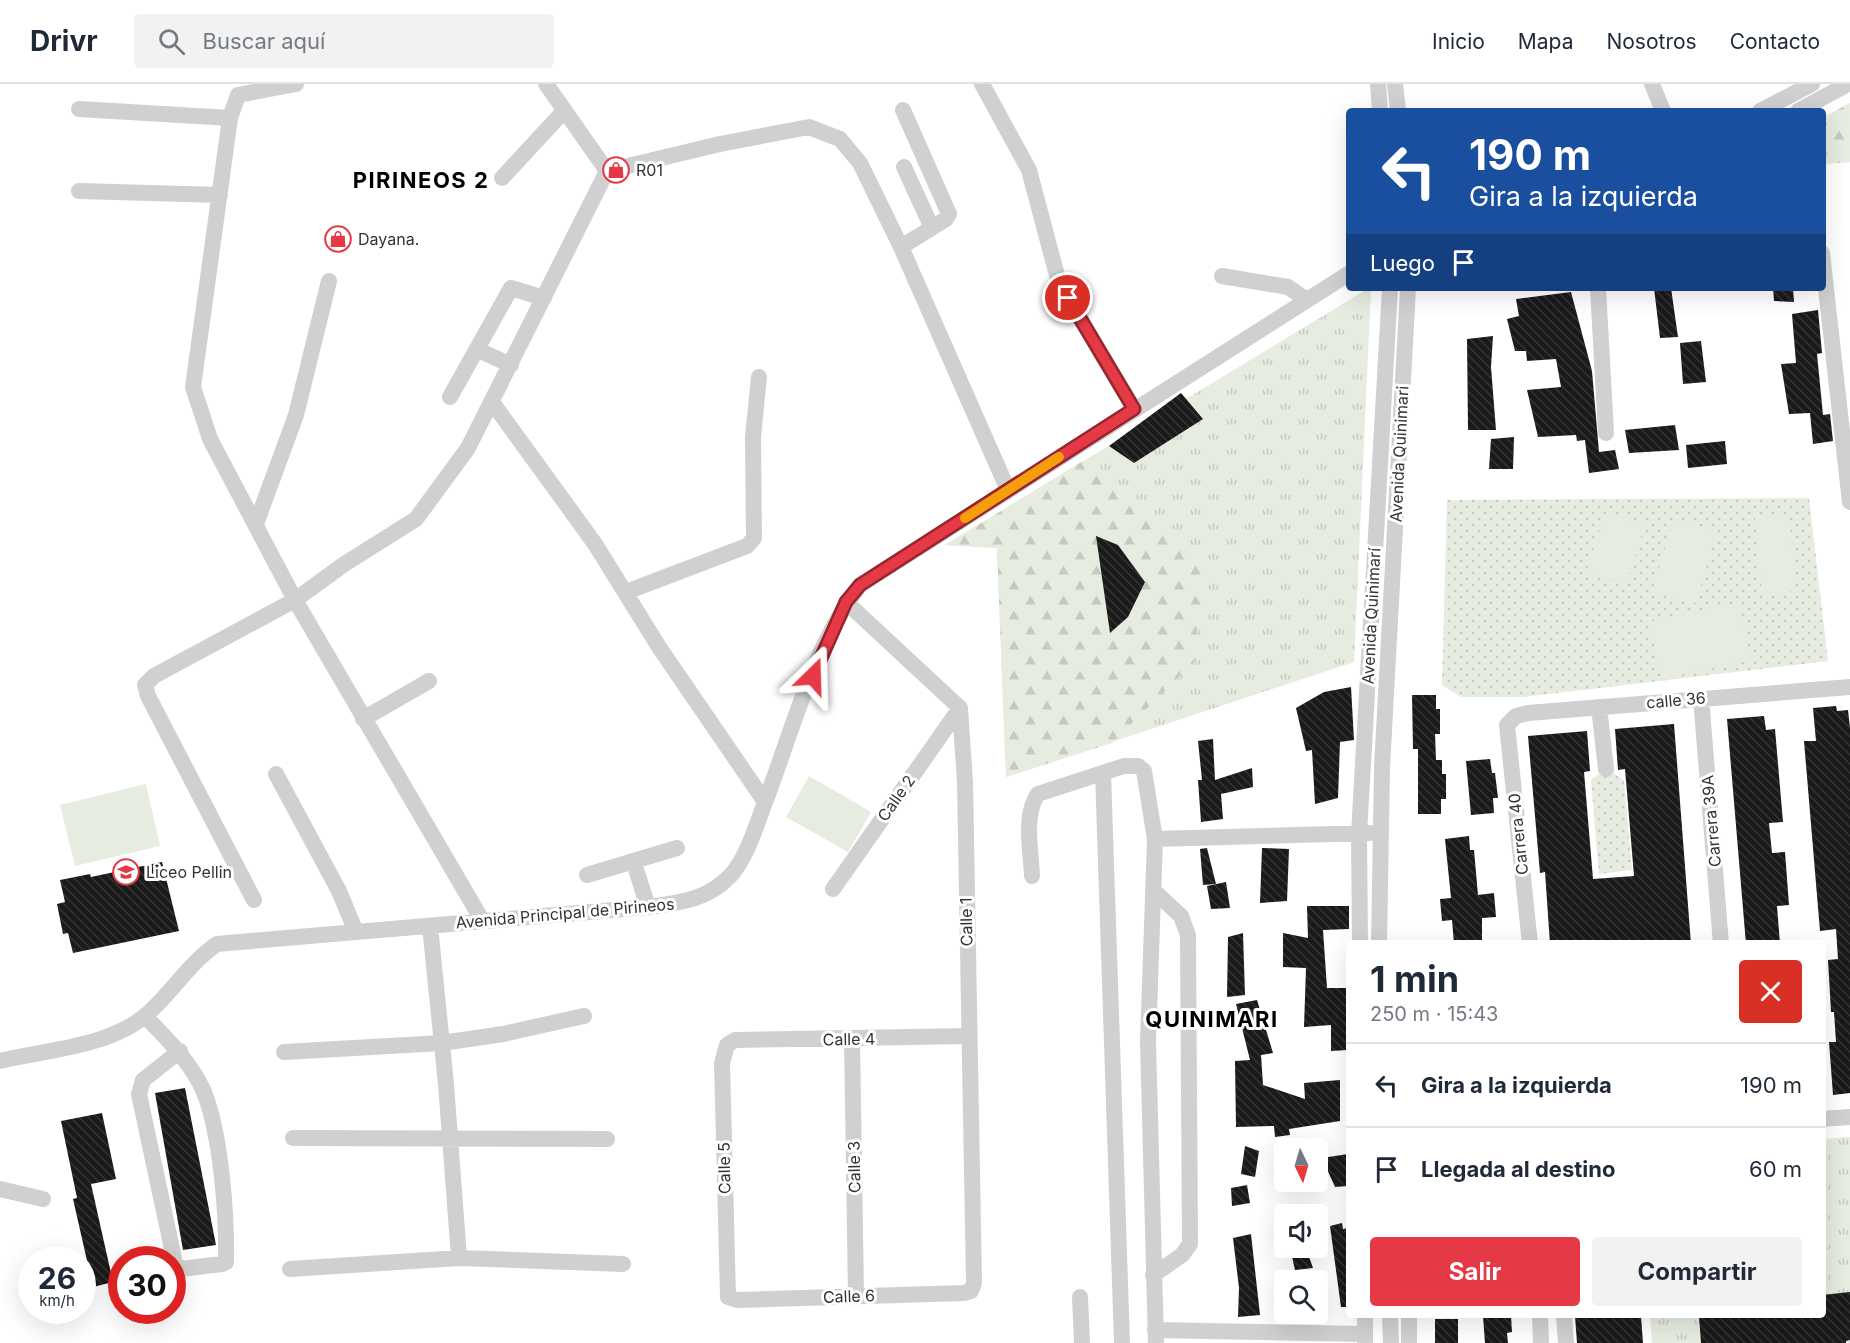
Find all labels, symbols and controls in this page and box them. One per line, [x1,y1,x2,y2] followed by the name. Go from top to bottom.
[134,14,554,68] search box
[30,24,98,58] text: Drivr
[155,25,188,58] icon: search
[203,28,325,54] text: Buscar aquí
[1432,29,1485,54] text: Inicio
[1518,29,1573,54] text: Mapa
[1606,29,1697,54] text: Nosotros
[1730,29,1820,54] text: Contacto
[1469,129,1591,180] text: 190 m
[1370,132,1448,210] icon: left
[601,155,631,185] shop icon: R01
[636,160,663,180] place label: R01
[353,167,489,193] district label: PIRINEOS 2
[1469,180,1698,213] text: Gira a la izquierda
[323,224,353,254] shop icon: Dayana.
[358,229,419,249] place label: Dayana.
[1447,246,1480,279] icon: arrive
[1370,250,1435,276] text: Luego
[1042,272,1093,323] pin
[1051,281,1084,314] icon: arrive
[1385,385,1413,523] street label: Avenida Quinimari
[1357,547,1385,685] street label: Avenida Quinimarí
[781,644,845,708] position arrow
[1645,687,1707,713] street label: calle 36
[873,771,919,825] street label: Calle 2
[1697,774,1725,868] street label: Carrera 39A
[1504,792,1532,876] street label: Carrera 40
[111,857,141,887] school or university icon: Liceo Pellin
[146,862,232,882] place label: Liceo Pellin
[455,893,675,933] street label: Avenida Principal de Pirineos
[956,897,976,947] street label: Calle 1
[1370,957,1459,1001] text: 1 min
[1739,960,1802,1023] button: close
[1370,1002,1498,1026] text: 250 m · 15:43
[1145,1006,1279,1032] district label: QUINIMARI
[823,1029,875,1049] street label: Calle 4
[1370,1069,1403,1102] icon: left
[1421,1072,1612,1098] text: Gira a la izquierda
[1740,1072,1802,1098] text: 190 m
[1274,1138,1328,1192] north arrow
[1274,1138,1328,1324] map controls
[844,1141,864,1193] street label: Calle 3
[714,1142,734,1194] street label: Calle 5
[1370,1153,1403,1186] icon: arrive
[1421,1156,1615,1182] text: Llegada al destino
[1749,1156,1802,1182] text: 60 m
[1274,1204,1328,1258] button: sound
[1370,1237,1580,1306] button: Salir
[1592,1237,1802,1306] button: Compartir
[108,1246,186,1324] speed limit sign: 30
[38,1260,76,1296] text: 26
[1274,1270,1328,1324] button: search
[823,1285,875,1307] street label: Calle 6
[39,1291,75,1310] text: km/h

